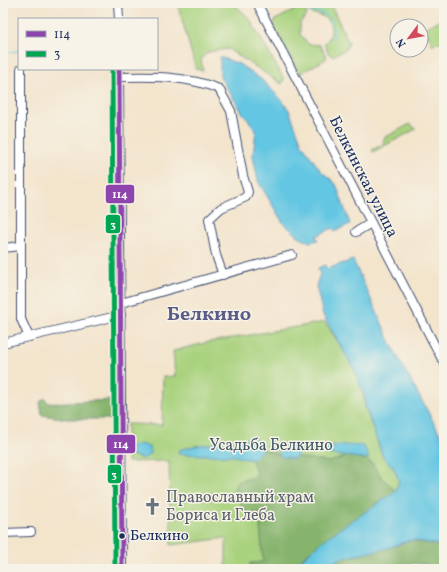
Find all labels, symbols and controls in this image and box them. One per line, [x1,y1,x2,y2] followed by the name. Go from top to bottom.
[18,18,158,70] legend
[389,18,429,58] north arrow
[54,27,70,43] text: 114
[393,35,410,50] text: N
[54,47,60,63] text: 3
[323,113,403,241] street label: Белкинская улица
[105,184,135,204] line badge: 114
[112,188,128,203] text: 114
[105,214,121,234] line badge: 3
[110,218,116,233] text: 3
[167,301,251,329] district label: Белкино
[106,434,136,454] line badge: 114
[209,435,333,457] park label: Усадьба Белкино
[113,438,129,453] text: 114
[107,464,122,484] line badge: 3
[111,468,117,483] text: 3
[166,487,314,527] place label: Православный храм Бориса и Глеба
[143,497,163,517] church icon: Православный храм Бориса и Глеба
[130,526,189,547] place label: Белкино
[117,531,127,541] marker: Белкино

